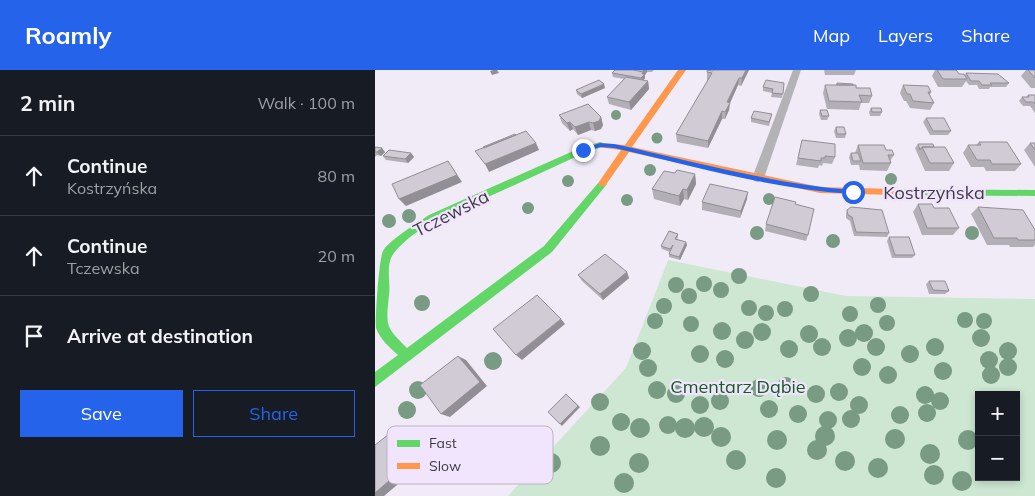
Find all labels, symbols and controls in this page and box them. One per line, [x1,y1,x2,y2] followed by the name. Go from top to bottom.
[25,20,112,50] text: Roamly
[813,24,850,47] text: Map
[878,24,933,47] text: Layers
[961,24,1010,47] text: Share
[20,90,75,116] text: 2 min
[257,93,355,113] text: Walk · 100 m
[572,139,595,162] route end
[67,154,147,178] text: Continue
[20,162,48,190] icon: ahead
[318,166,355,186] text: 80 m
[67,178,157,198] text: Kostrzyńska
[842,181,865,204] route start
[883,181,985,204] street label: Kostrzyńska
[409,184,493,242] street label: Tczewska
[67,234,147,258] text: Continue
[20,242,48,270] icon: ahead
[318,246,355,266] text: 20 m
[67,258,140,278] text: Tczewska
[20,322,48,350] icon: arrive
[67,324,253,348] text: Arrive at destination
[670,375,806,398] park label: Cmentarz Dąbie
[20,390,183,437] button: Save
[193,390,355,437] button: Share
[975,391,1020,481] map controls
[975,391,1020,436] button: +
[387,426,553,484] legend
[429,434,457,452] text: Fast
[975,436,1020,481] button: −
[429,457,461,475] text: Slow

